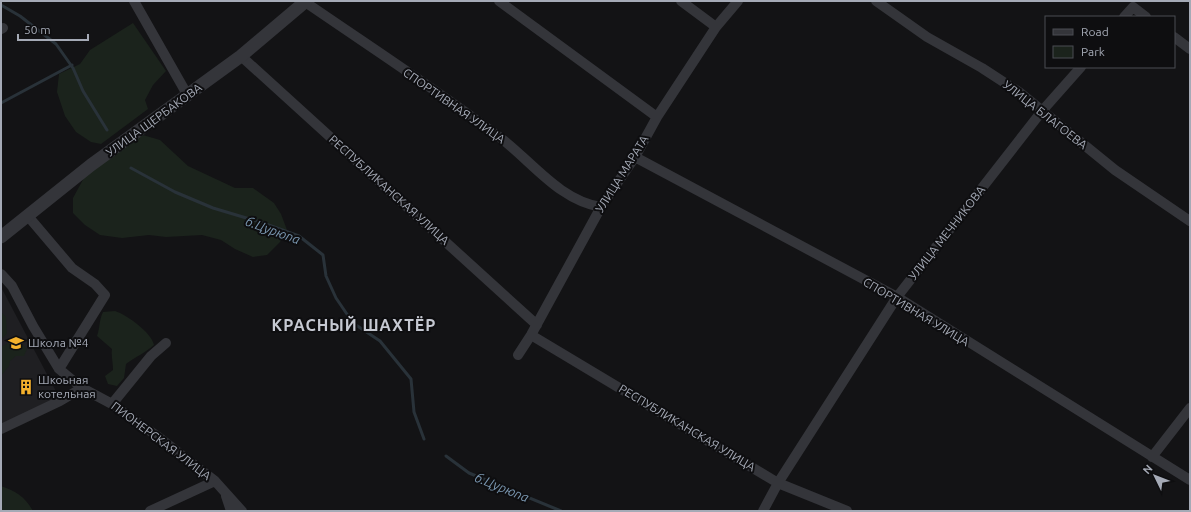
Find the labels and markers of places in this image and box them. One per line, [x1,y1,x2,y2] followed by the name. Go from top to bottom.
[7,334,25,352] school or university icon: Школа №4
[28,336,89,349] place label: Школа №4
[38,373,96,400] place label: Шкоьная котельная
[17,378,35,396] building icon: Шкоьная котельная

